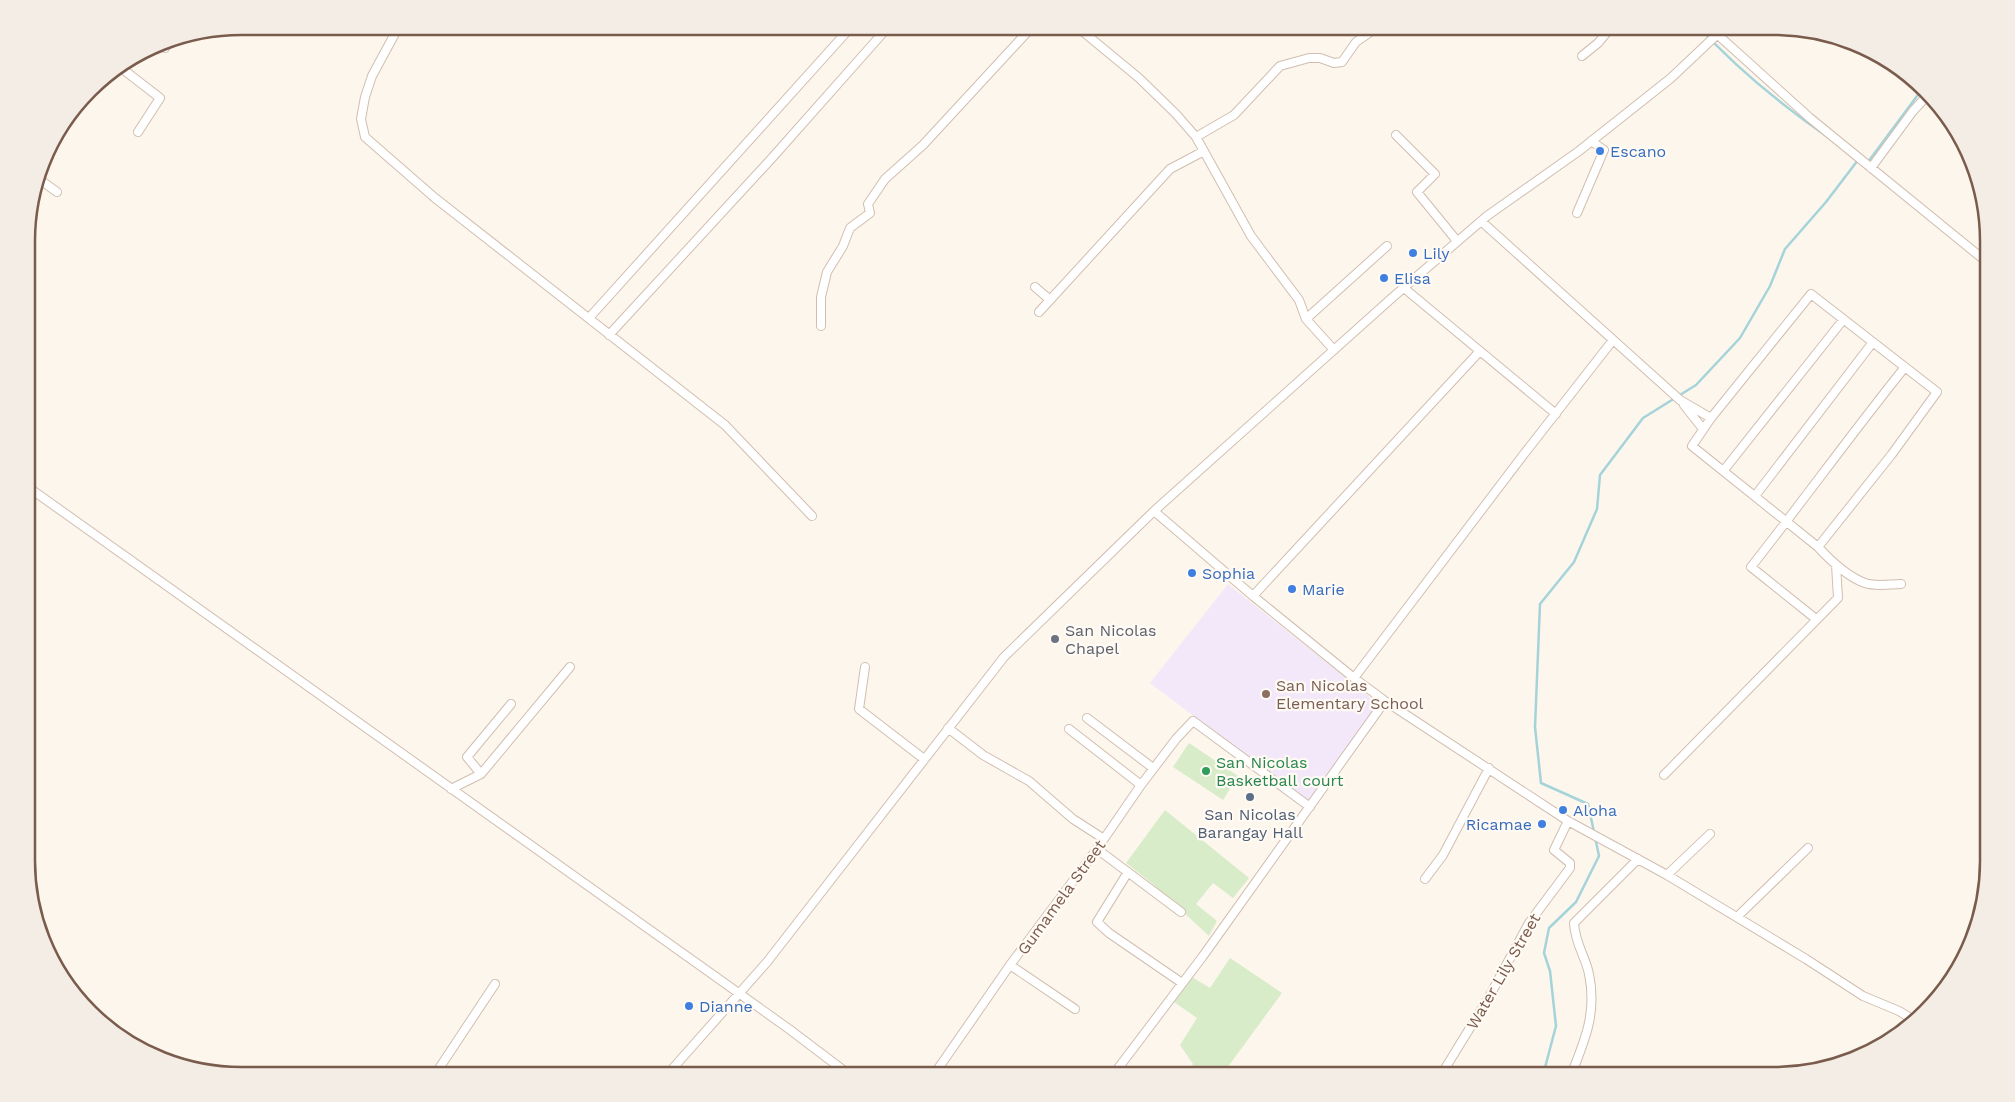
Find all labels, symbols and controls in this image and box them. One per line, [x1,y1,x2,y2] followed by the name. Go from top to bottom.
[1610,142,1666,161] place label: Escano
[1594,145,1606,157] marker: Escano
[1423,244,1450,263] place label: Lily
[1407,247,1419,259] marker: Lily
[1394,269,1431,288] place label: Elisa
[1378,272,1390,284] marker: Elisa
[1202,564,1255,583] place label: Sophia
[1186,567,1198,579] marker: Sophia
[1302,580,1345,599] place label: Marie
[1286,583,1298,595] marker: Marie
[1065,621,1156,658] place label: San Nicolas Chapel
[1049,633,1061,645] marker: San Nicolas Chapel
[1276,676,1424,713] place label: San Nicolas Elementary School
[1260,688,1272,700] marker: San Nicolas Elementary School
[1216,753,1344,790] place label: San Nicolas Basketball court
[1200,765,1212,777] marker: San Nicolas Basketball court
[1244,791,1256,803] marker: San Nicolas Barangay Hall
[1573,801,1617,820] place label: Aloha
[1557,804,1569,816] marker: Aloha
[1197,805,1303,842] place label: San Nicolas Barangay Hall
[1466,815,1532,834] place label: Ricamae
[1536,818,1548,830] marker: Ricamae
[1013,836,1110,958] street label: Gumamela Street
[1462,910,1545,1033] street label: Water Lily Street
[699,997,753,1016] place label: Dianne
[683,1000,695,1012] marker: Dianne

